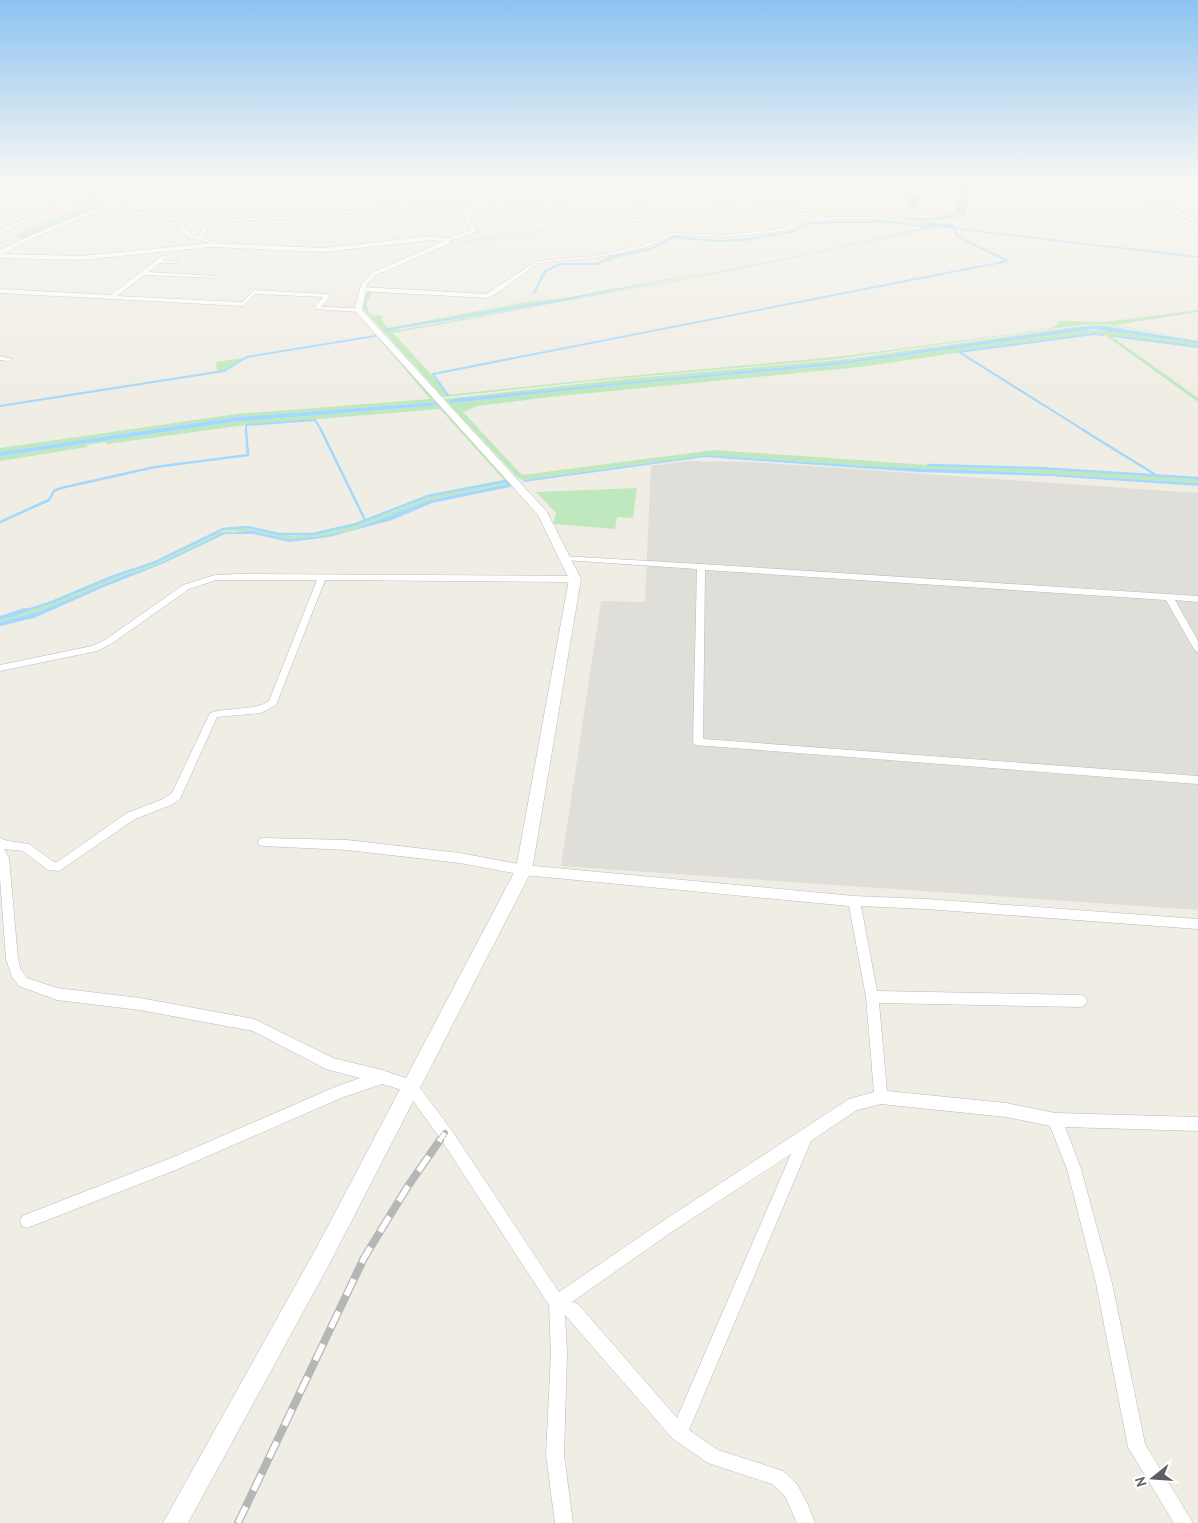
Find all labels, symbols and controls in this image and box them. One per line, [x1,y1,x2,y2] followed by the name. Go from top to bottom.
[1128,1453,1178,1503] north arrow
[1131,1475,1151,1489] text: N

